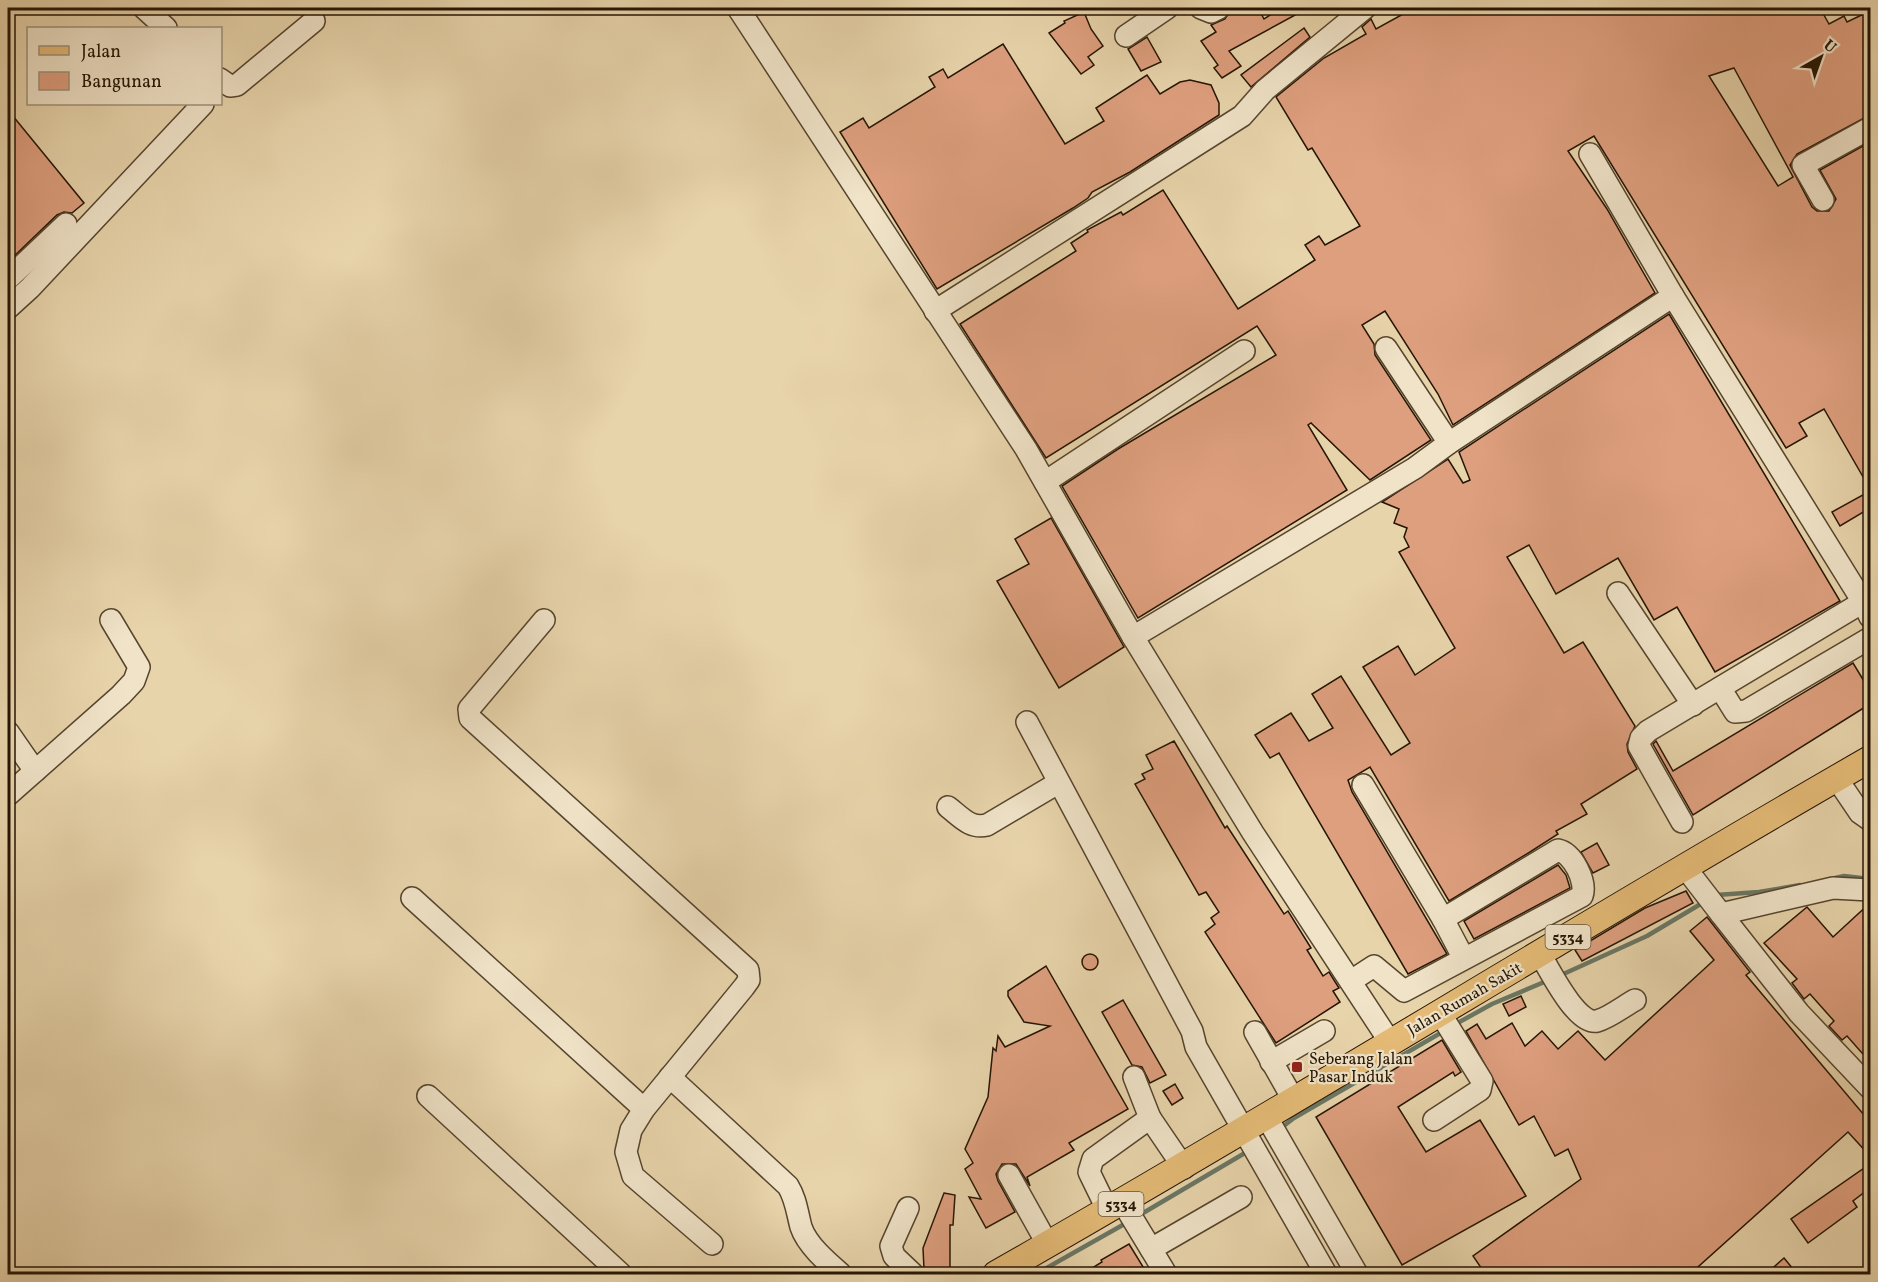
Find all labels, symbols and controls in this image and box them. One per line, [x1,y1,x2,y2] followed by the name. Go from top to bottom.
[27,27,222,105] legend
[1791,27,1851,87] north arrow
[1818,35,1841,59] text: U
[81,40,121,65] text: Jalan
[81,70,162,95] text: Bangunan
[1546,925,1590,949] road number: 5334
[1403,958,1527,1042] street label: Jalan Rumah Sakit
[1309,1049,1413,1089] place label: Seberang Jalan Pasar Induk
[1290,1060,1304,1074] marker: Seberang Jalan Pasar Induk
[1098,1192,1144,1216] road number: 5334

